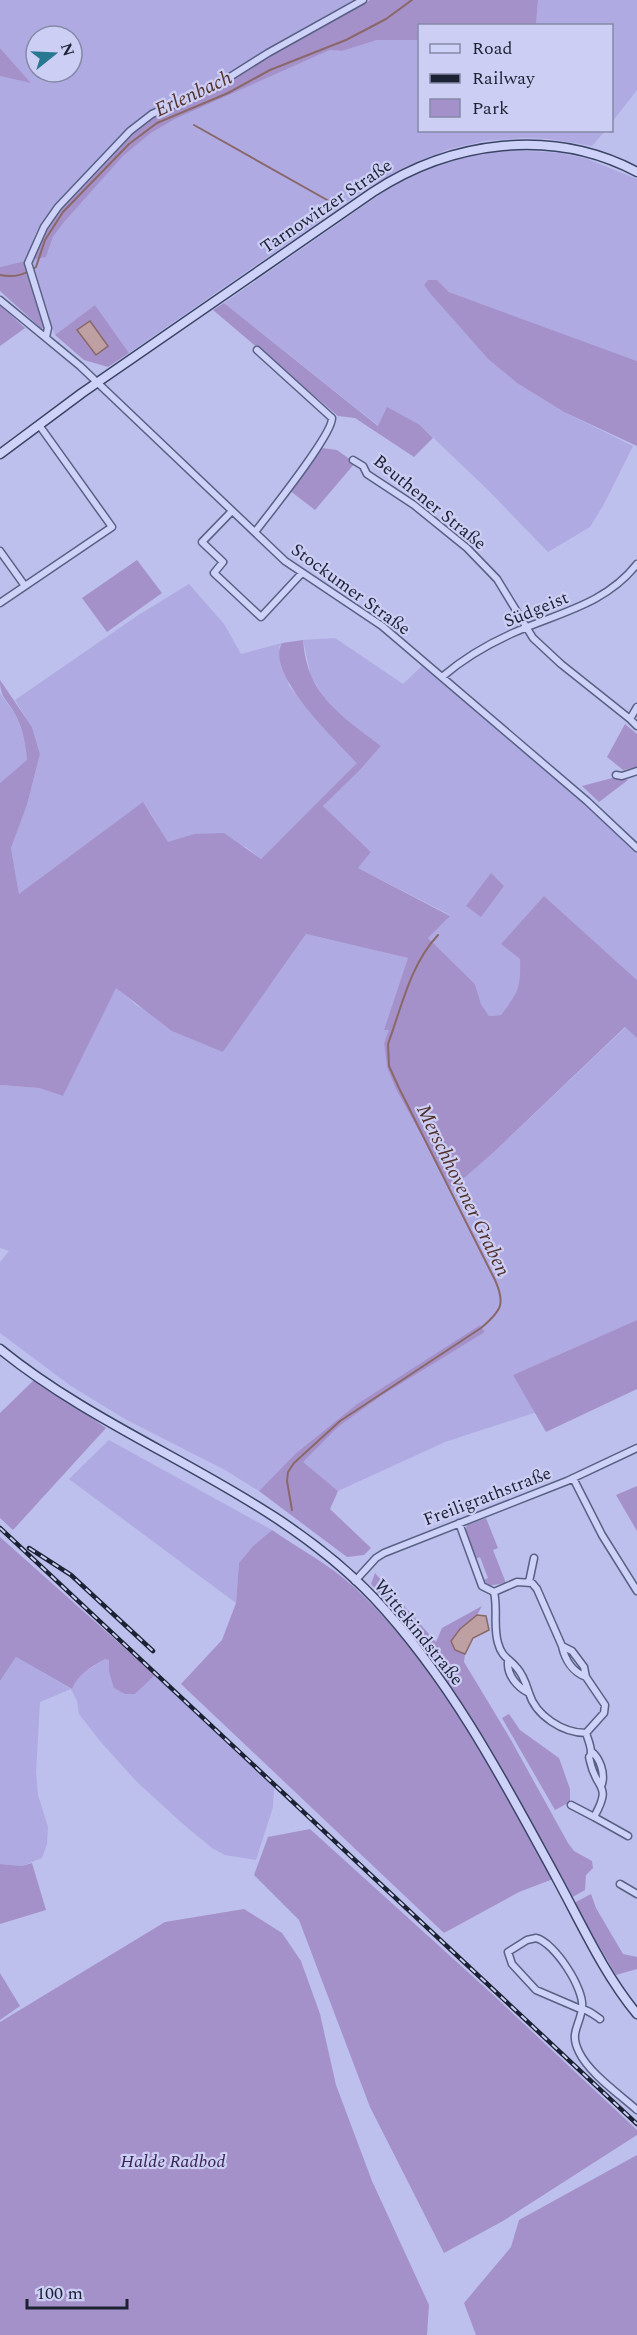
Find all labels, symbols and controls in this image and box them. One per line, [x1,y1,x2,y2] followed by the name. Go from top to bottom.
[24,24,84,84] north arrow
[418,24,613,132] legend
[472,35,513,62] text: Road
[54,40,81,60] text: N
[150,63,237,125] water label: Erlenbach
[472,65,536,92] text: Railway
[472,95,509,122] text: Park
[255,152,398,261] street label: Tarnowitzer Straße
[367,448,492,557] street label: Beuthener Straße
[285,537,416,642] street label: Stockumer Straße
[500,584,573,635] street label: Südgeist
[408,1099,518,1282] water label: Merschhovener Graben
[419,1460,555,1533] street label: Freiligrathstraße
[367,1573,470,1691] street label: Wittekindstraße
[121,2148,225,2175] park label: Halde Radbod
[27,2272,128,2310] scale bar
[36,2280,83,2307] text: 100 m

